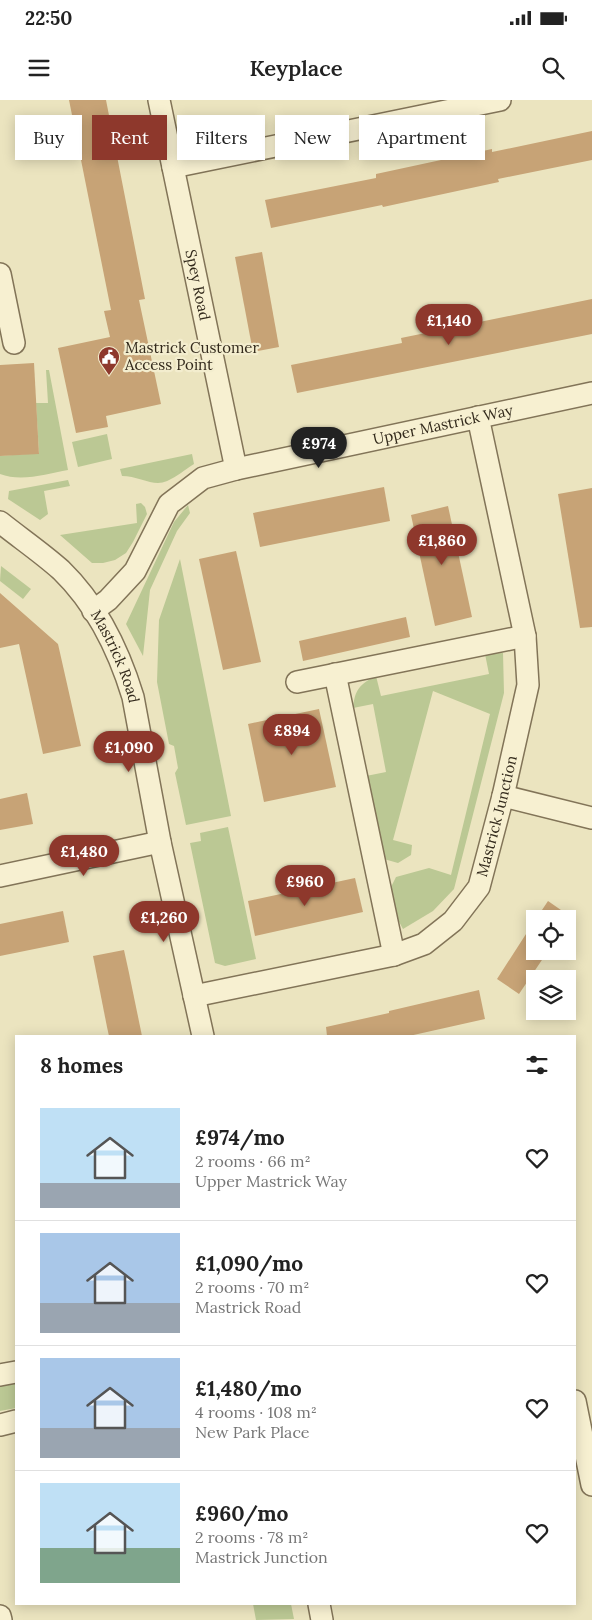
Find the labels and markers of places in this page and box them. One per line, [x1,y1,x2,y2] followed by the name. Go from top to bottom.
[408,304,490,346] pin: £1,140
[124,338,259,374] place label: Mastrick Customer Access Point
[97,345,121,376] public building icon: Mastrick Customer Access Point
[289,426,349,469] pin: £974
[401,524,483,566] pin: £1,860
[262,714,322,756] pin: £894
[88,730,170,773] pin: £1,090
[43,834,125,877] pin: £1,480
[275,864,335,907] pin: £960
[123,900,205,943] pin: £1,260

